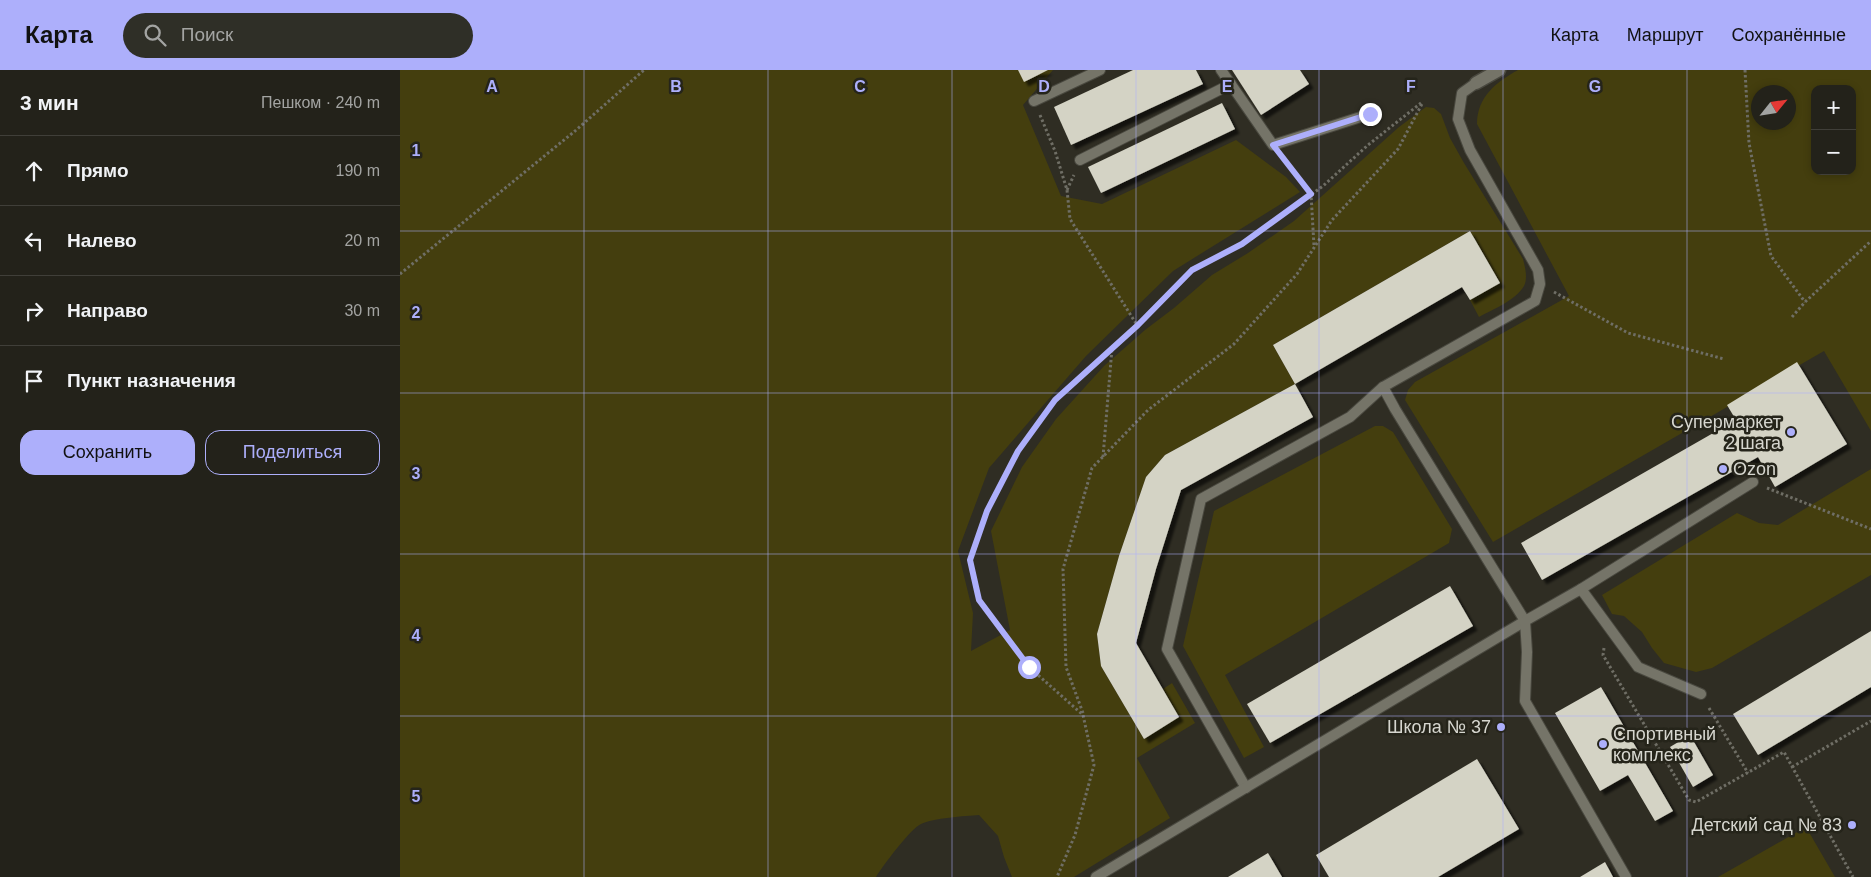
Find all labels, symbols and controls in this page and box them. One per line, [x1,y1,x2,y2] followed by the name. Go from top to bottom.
[123,13,473,58] search box
[25,21,93,48] text: Карта
[141,21,169,49] icon: search
[181,24,233,45] text: Поиск
[1551,25,1599,45] text: Карта
[1627,25,1703,45] text: Маршрут
[1731,25,1846,45] text: Сохранённые
[486,78,498,95] text: A
[670,78,682,95] text: B
[854,78,866,95] text: C
[1038,78,1050,95] text: D
[1222,78,1233,95] text: E
[1406,78,1416,95] text: F
[1589,78,1601,95] text: G
[1751,85,1796,130] north arrow
[1811,85,1856,175] map controls
[1811,85,1856,130] button: +
[20,91,79,114] text: 3 мин
[261,94,380,111] text: Пешком · 240 m
[1359,103,1382,126] route end
[1811,130,1856,175] button: −
[412,142,421,159] text: 1
[20,157,48,185] icon: ahead
[67,160,129,181] text: Прямо
[336,162,380,179] text: 190 m
[20,227,48,255] icon: left
[67,230,137,251] text: Налево
[344,232,380,249] text: 20 m
[20,297,48,325] icon: right
[67,300,148,321] text: Направо
[344,302,380,319] text: 30 m
[412,304,421,321] text: 2
[20,367,48,395] icon: arrive
[67,370,236,391] text: Пункт назначения
[1671,412,1782,453] place label: Супермаркет 2 шага
[1785,426,1797,438] marker: Супермаркет 2 шага
[20,430,195,475] button: Сохранить
[205,430,380,475] button: Поделиться
[1733,459,1776,479] place label: Ozon
[1717,463,1729,475] marker: Ozon
[412,465,421,482] text: 3
[412,627,421,644] text: 4
[1018,656,1041,679] route start
[1387,717,1491,737] place label: Школа № 37
[1495,721,1507,733] marker: Школа № 37
[1613,724,1716,765] place label: Спортивный комплекс
[1597,738,1609,750] marker: Спортивный комплекс
[412,788,421,805] text: 5
[1692,815,1842,835] place label: Детский сад № 83
[1846,819,1858,831] marker: Детский сад № 83

